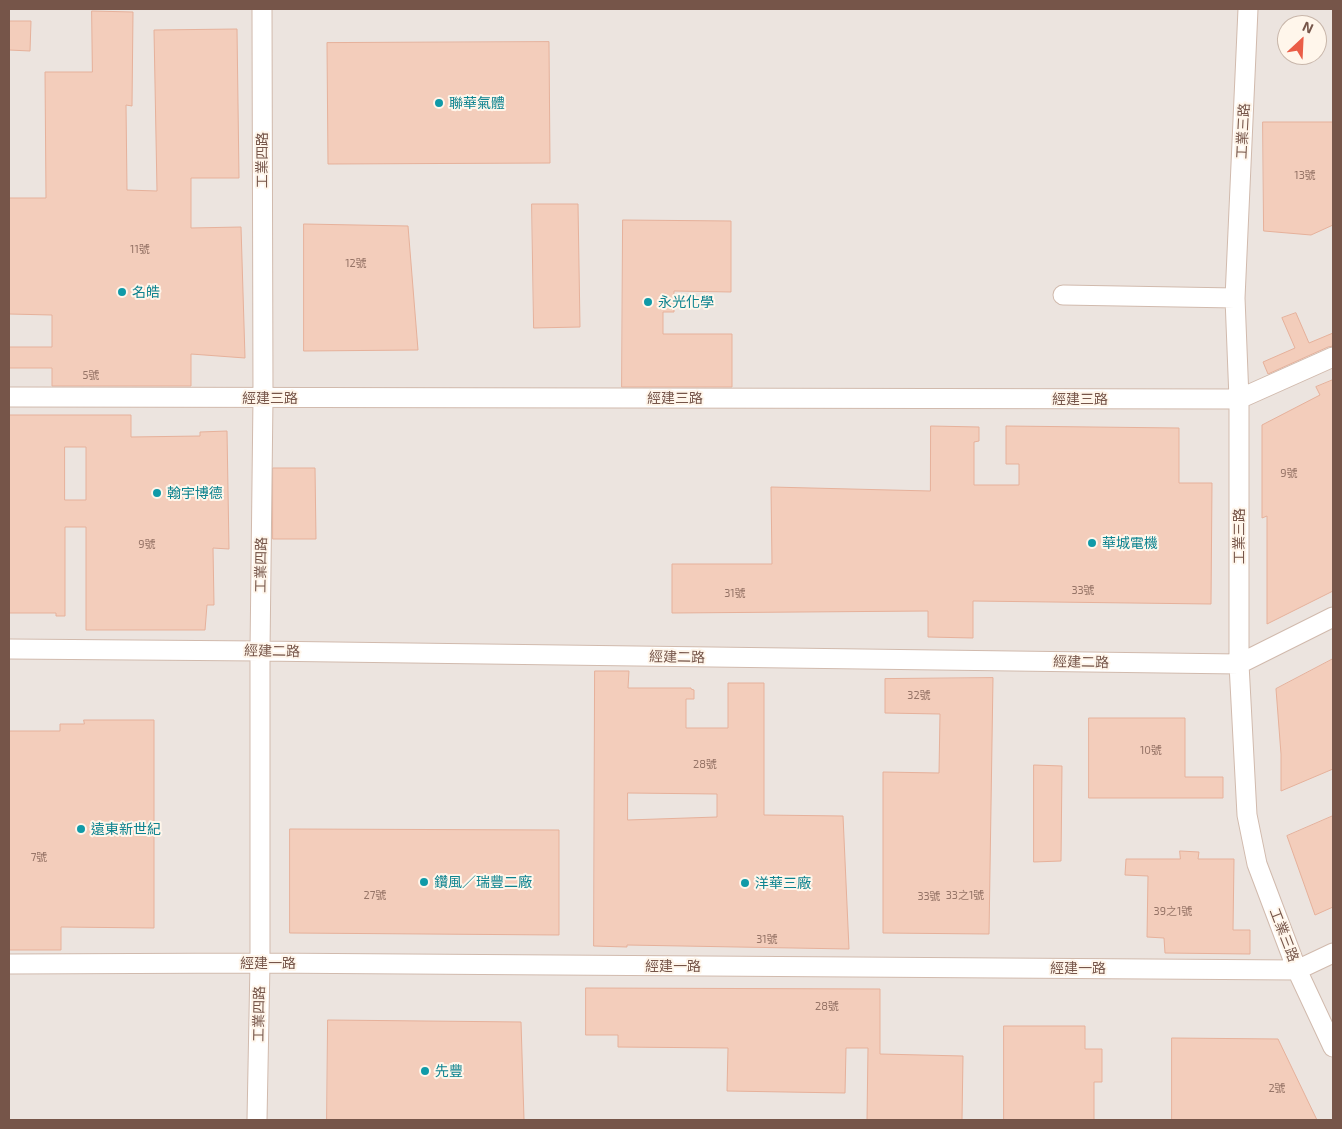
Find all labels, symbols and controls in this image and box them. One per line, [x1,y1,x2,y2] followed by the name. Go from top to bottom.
[1277,15,1327,65] north arrow
[1300,17,1316,37] text: N
[449,95,505,111] place label: 聯華氣體
[433,97,445,109] marker: 聯華氣體
[1233,103,1253,159] street label: 工業三路
[254,132,270,188] street label: 工業四路
[1294,168,1316,182] house number: 13號
[130,242,150,256] house number: 11號
[345,256,367,270] house number: 12號
[132,284,160,300] place label: 名皓
[116,286,128,298] marker: 名皓
[658,294,714,310] place label: 永光化學
[642,296,654,308] marker: 永光化學
[83,368,99,382] house number: 5號
[242,390,298,406] street label: 經建三路
[647,390,703,406] street label: 經建三路
[1052,391,1108,407] street label: 經建三路
[1280,466,1298,480] house number: 9號
[167,485,223,501] place label: 翰宇博德
[151,487,163,499] marker: 翰宇博德
[1231,508,1247,564] street label: 工業三路
[1102,535,1158,551] place label: 華城電機
[138,537,156,551] house number: 9號
[252,537,270,593] street label: 工業四路
[1086,537,1098,549] marker: 華城電機
[1071,583,1095,597] house number: 33號
[724,586,746,600] house number: 31號
[244,642,300,660] street label: 經建二路
[649,648,705,666] street label: 經建二路
[1053,653,1109,671] street label: 經建二路
[907,688,931,702] house number: 32號
[1140,743,1162,757] house number: 10號
[693,757,717,771] house number: 28號
[91,821,161,837] place label: 遠東新世紀
[75,823,87,835] marker: 遠東新世紀
[31,850,47,864] house number: 7號
[434,874,532,890] place label: 鑽風／瑞豐二廠
[755,875,811,891] place label: 洋華三廠
[418,876,430,888] marker: 鑽風／瑞豐二廠
[739,877,751,889] marker: 洋華三廠
[364,888,386,902] house number: 27號
[946,888,984,902] house number: 33之1號
[917,889,941,903] house number: 33號
[1154,904,1192,918] house number: 39之1號
[1266,906,1302,964] street label: 工業三路
[756,932,778,946] house number: 31號
[240,955,296,971] street label: 經建一路
[645,958,701,974] street label: 經建一路
[1050,960,1106,976] street label: 經建一路
[250,986,268,1042] street label: 工業四路
[815,999,839,1013] house number: 28號
[435,1063,463,1079] place label: 先豐
[419,1065,431,1077] marker: 先豐
[1268,1081,1286,1095] house number: 2號

